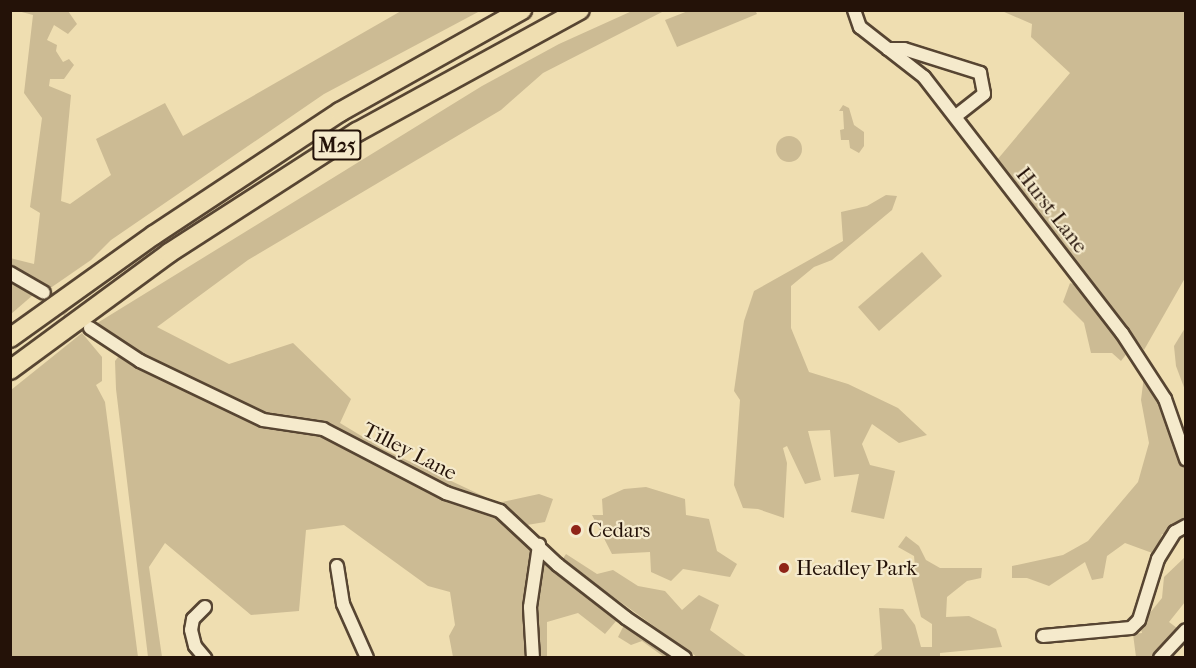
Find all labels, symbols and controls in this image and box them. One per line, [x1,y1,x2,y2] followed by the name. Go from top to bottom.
[312,128,362,162] road number: M25
[1011,162,1093,258] street label: Hurst Lane
[359,417,461,485] street label: Tilley Lane
[588,517,650,543] place label: Cedars
[569,523,583,537] marker: Cedars
[796,555,917,581] place label: Headley Park
[777,561,791,575] marker: Headley Park

